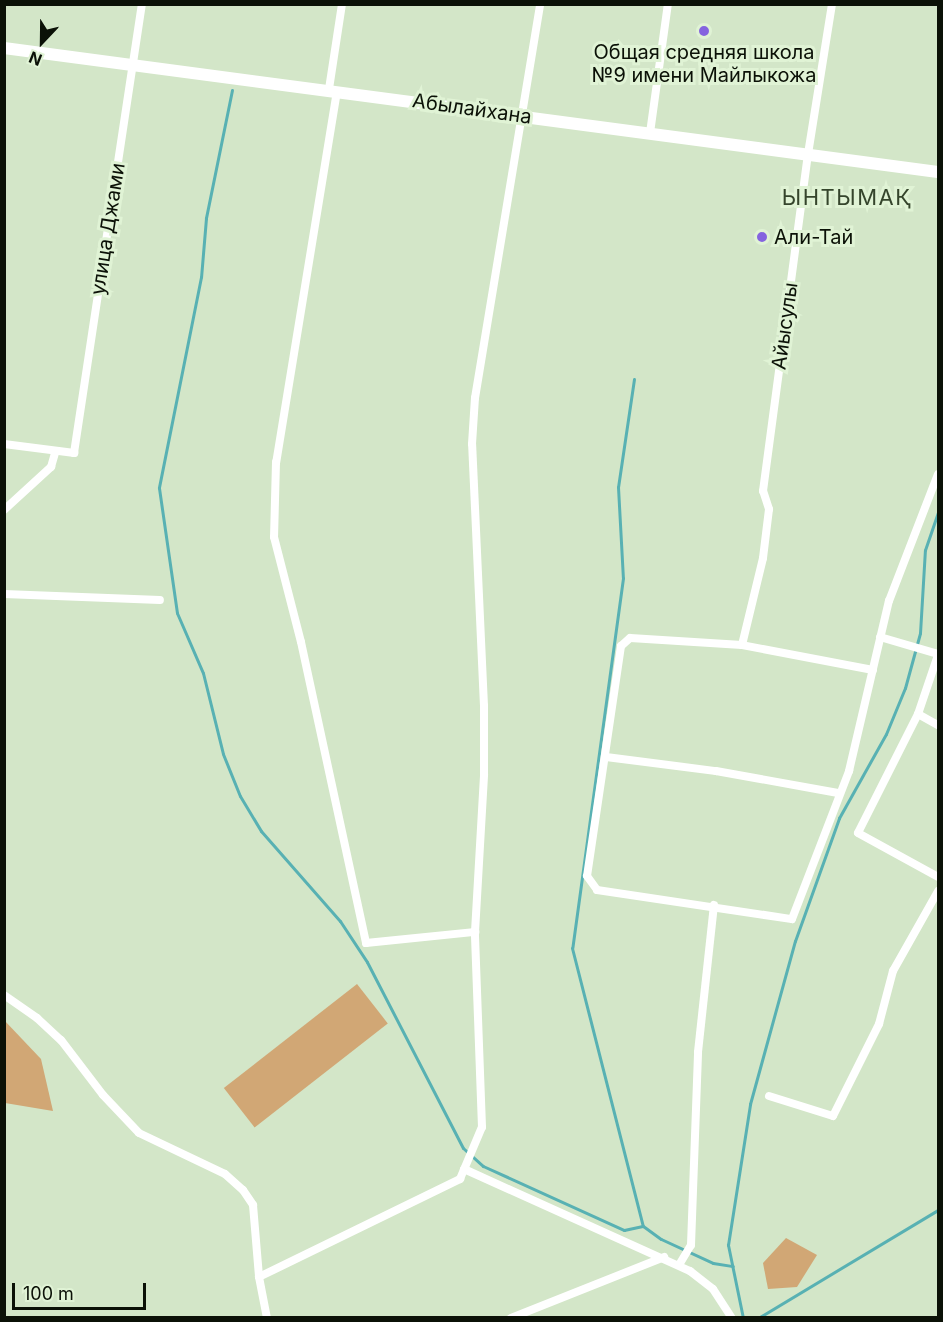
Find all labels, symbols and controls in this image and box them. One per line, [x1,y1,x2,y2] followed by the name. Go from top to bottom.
[12,12,72,72] north arrow
[697,24,711,38] marker: Общая средняя школа №9 имени Майлыкожа
[592,41,816,88] place label: Общая средняя школа №9 имени Майлыкожа
[26,47,45,70] text: N
[411,89,533,129] street label: Абылайхана
[86,161,130,297] street label: улица Джами
[782,185,912,211] district label: ЫНТЫМАҚ
[774,225,853,249] place label: Али-Тай
[755,230,769,244] marker: Али-Тай
[767,281,803,371] street label: Айысулы
[15,1271,148,1309] scale bar
[23,1283,74,1304] text: 100 m

